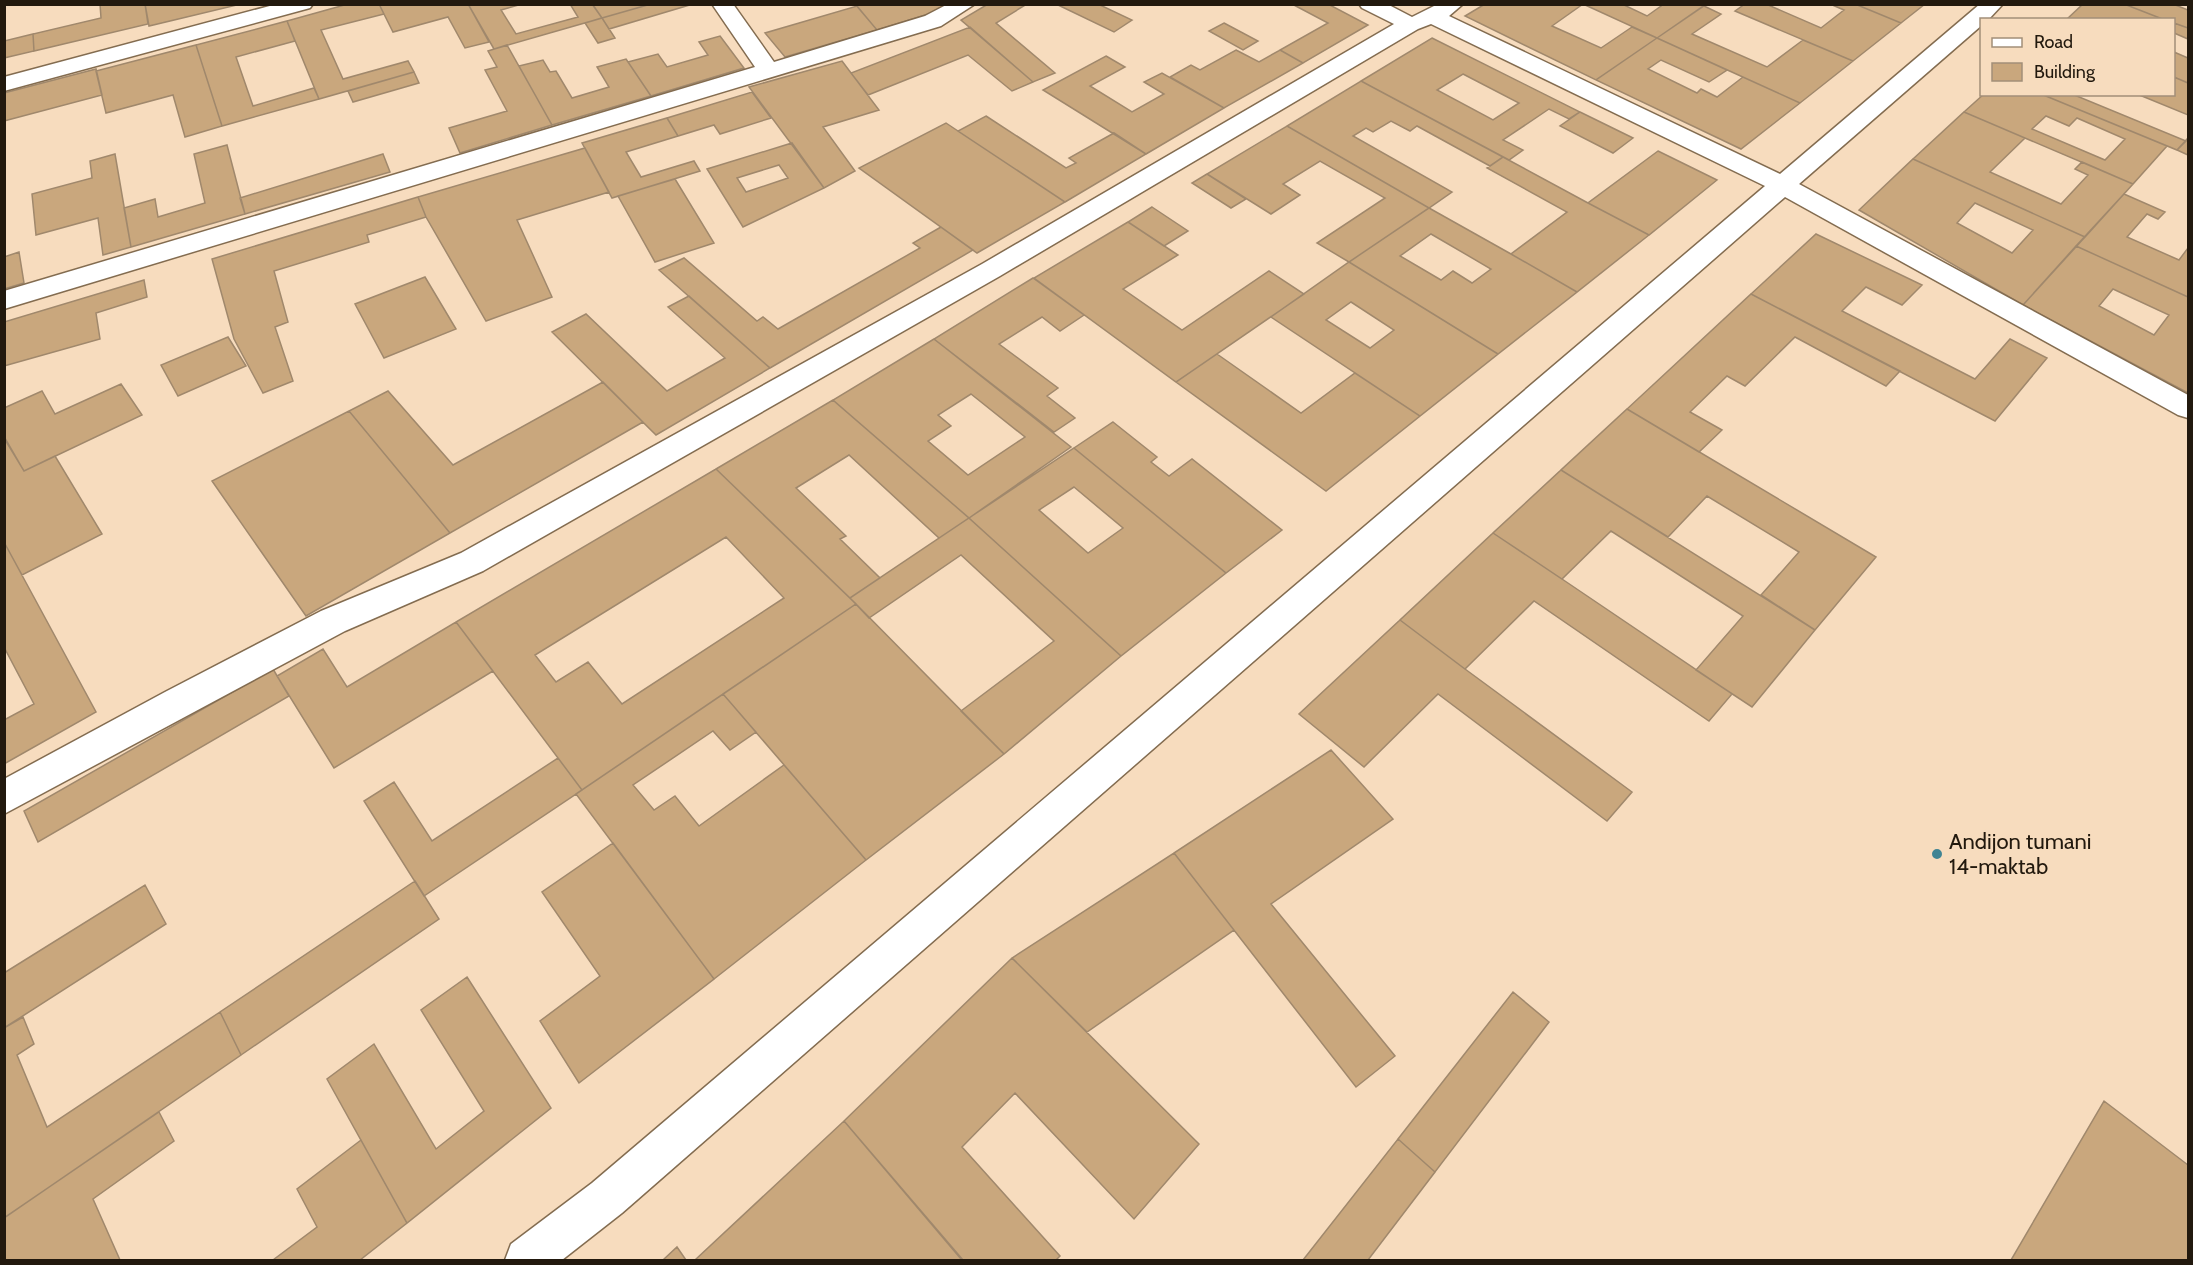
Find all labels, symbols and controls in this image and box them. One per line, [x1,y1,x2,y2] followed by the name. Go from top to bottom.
[1980,18,2175,96] legend
[2034,31,2073,53] text: Road
[2034,61,2096,83] text: Building
[1949,828,2092,880] place label: Andijon tumani 14-maktab
[1930,847,1944,861] marker: Andijon tumani 14-maktab

